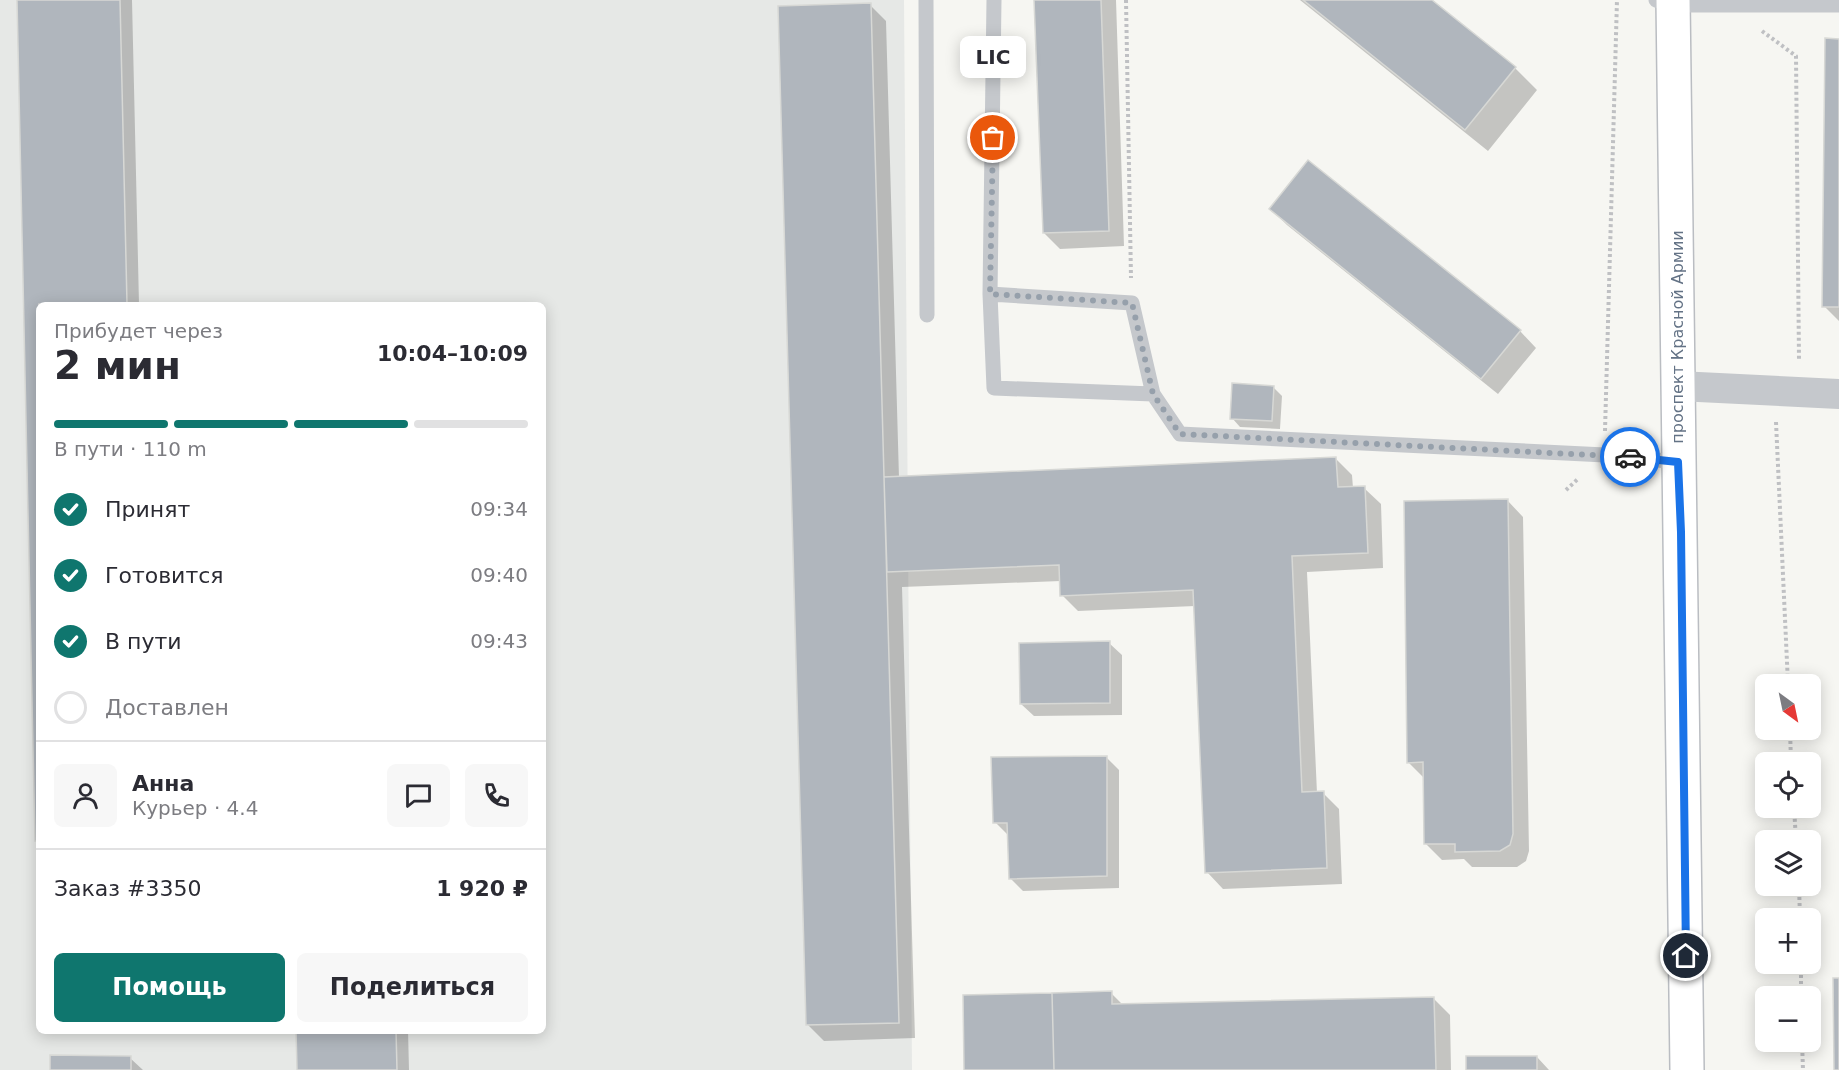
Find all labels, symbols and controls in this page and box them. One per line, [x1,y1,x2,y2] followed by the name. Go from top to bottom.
[960,36,1026,78] callout: LIC
[976,45,1010,69] text: LIC
[967,112,1018,163] pin
[976,121,1009,154] icon: bag
[1668,230,1687,444] street label: проспект Красной Армии
[54,319,223,343] text: Прибудет через
[377,341,528,366] text: 10:04–10:09
[54,343,181,388] text: 2 мин
[1600,427,1660,487] courier
[54,437,207,461] text: В пути · 110 m
[1614,441,1647,474] icon: car
[54,493,87,526] icon: check
[105,497,190,522] text: Принят
[470,497,528,521] text: 09:34
[54,559,87,592] icon: check
[105,563,224,588] text: Готовится
[470,563,528,587] text: 09:40
[54,625,87,658] icon: check
[105,629,182,654] text: В пути
[470,629,528,653] text: 09:43
[1755,674,1821,740] north arrow
[1755,674,1821,1052] map controls
[105,695,229,720] text: Доставлен
[1755,752,1821,818] button: locate
[54,764,117,827] button: person
[387,764,450,827] button: chat
[465,764,528,827] button: phone
[132,771,194,796] text: Анна
[132,796,258,820] text: Курьер · 4.4
[1755,830,1821,896] button: layers
[54,876,201,901] text: Заказ #3350
[436,876,528,901] text: 1 920 ₽
[1755,908,1821,974] button: +
[1660,930,1711,981] pin
[1669,939,1702,972] icon: home
[54,953,285,1022] button: Помощь
[297,953,528,1022] button: Поделиться
[1755,986,1821,1052] button: −

